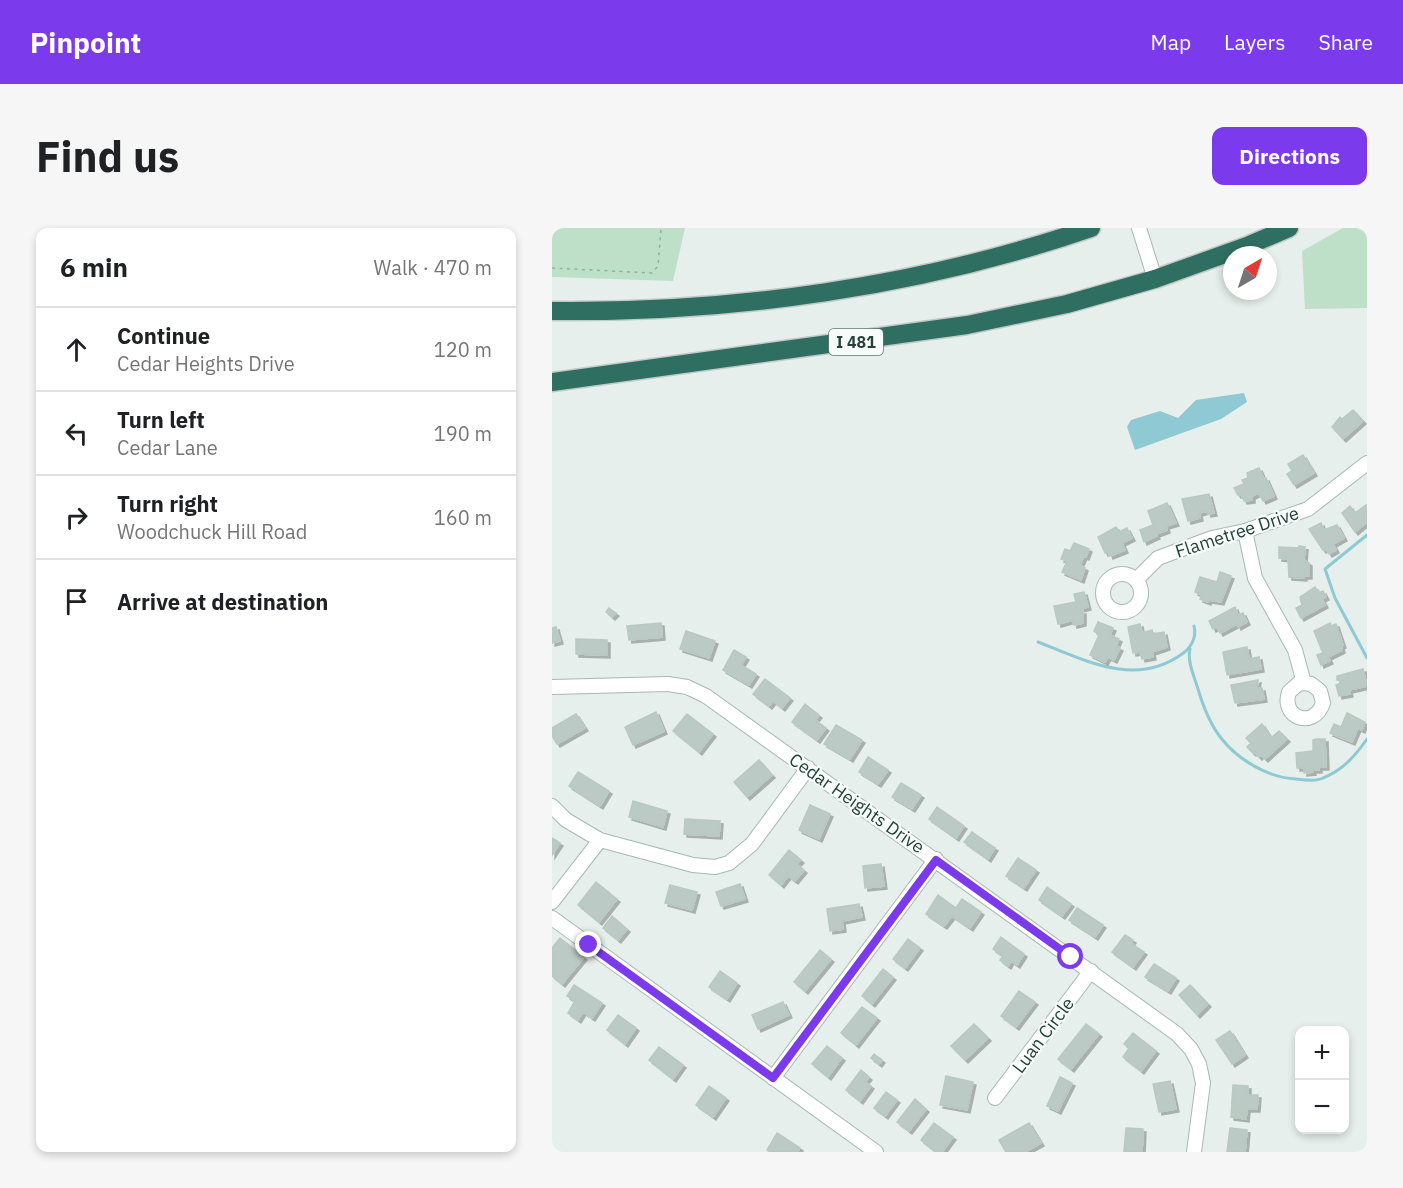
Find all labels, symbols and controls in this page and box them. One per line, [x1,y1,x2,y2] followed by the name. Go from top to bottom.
[30,24,141,61] text: Pinpoint
[1151,28,1191,56] text: Map
[1224,28,1286,56] text: Layers
[1319,28,1373,56] text: Share
[1212,127,1367,185] button: Directions
[36,129,179,184] text: Find us
[1223,246,1277,300] north arrow
[60,250,128,284] text: 6 min
[374,254,492,281] text: Walk · 470 m
[117,321,210,350] text: Continue
[829,329,883,355] road number: I 481
[60,333,93,366] icon: ahead
[434,336,492,363] text: 120 m
[117,350,295,377] text: Cedar Heights Drive
[117,405,205,434] text: Turn left
[60,417,93,450] icon: left
[434,420,492,447] text: 190 m
[117,434,218,461] text: Cedar Lane
[117,489,218,518] text: Turn right
[60,501,93,534] icon: right
[1172,501,1302,563] street label: Flametree Drive
[434,504,492,531] text: 160 m
[117,518,307,545] text: Woodchuck Hill Road
[60,585,93,618] icon: arrive
[117,587,328,616] text: Arrive at destination
[785,748,929,858] street label: Cedar Heights Drive
[575,931,601,957] route end
[1057,943,1083,969] route start
[1007,992,1079,1078] street label: Luan Circle
[1295,1026,1349,1134] map controls
[1295,1026,1349,1080] button: +
[1295,1080,1349,1134] button: −

